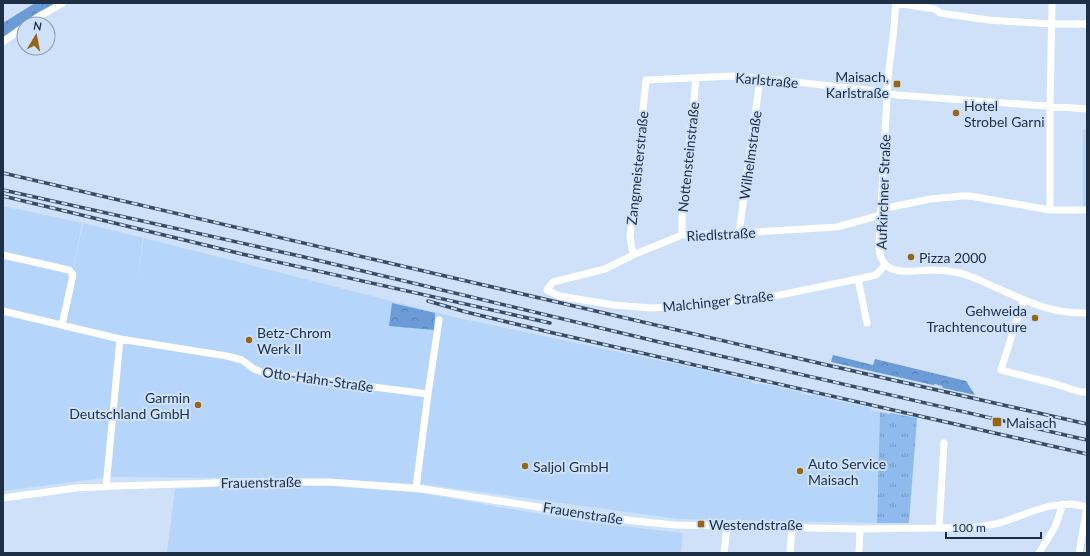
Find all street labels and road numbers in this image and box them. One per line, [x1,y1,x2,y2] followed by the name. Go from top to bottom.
[735,69,799,91] street label: Karlstraße
[674,101,702,213] street label: Nottensteinstraße
[735,109,765,201] street label: Wilhelmstraße
[623,110,651,226] street label: Zangmeisterstraße
[872,134,894,250] street label: Aufkirchner Straße
[686,224,756,244] street label: Riedlstraße
[662,287,774,315] street label: Malchinger Straße
[261,363,375,395] street label: Otto-Hahn-Straße
[220,473,302,491] street label: Frauenstraße
[542,498,624,528] street label: Frauenstraße

